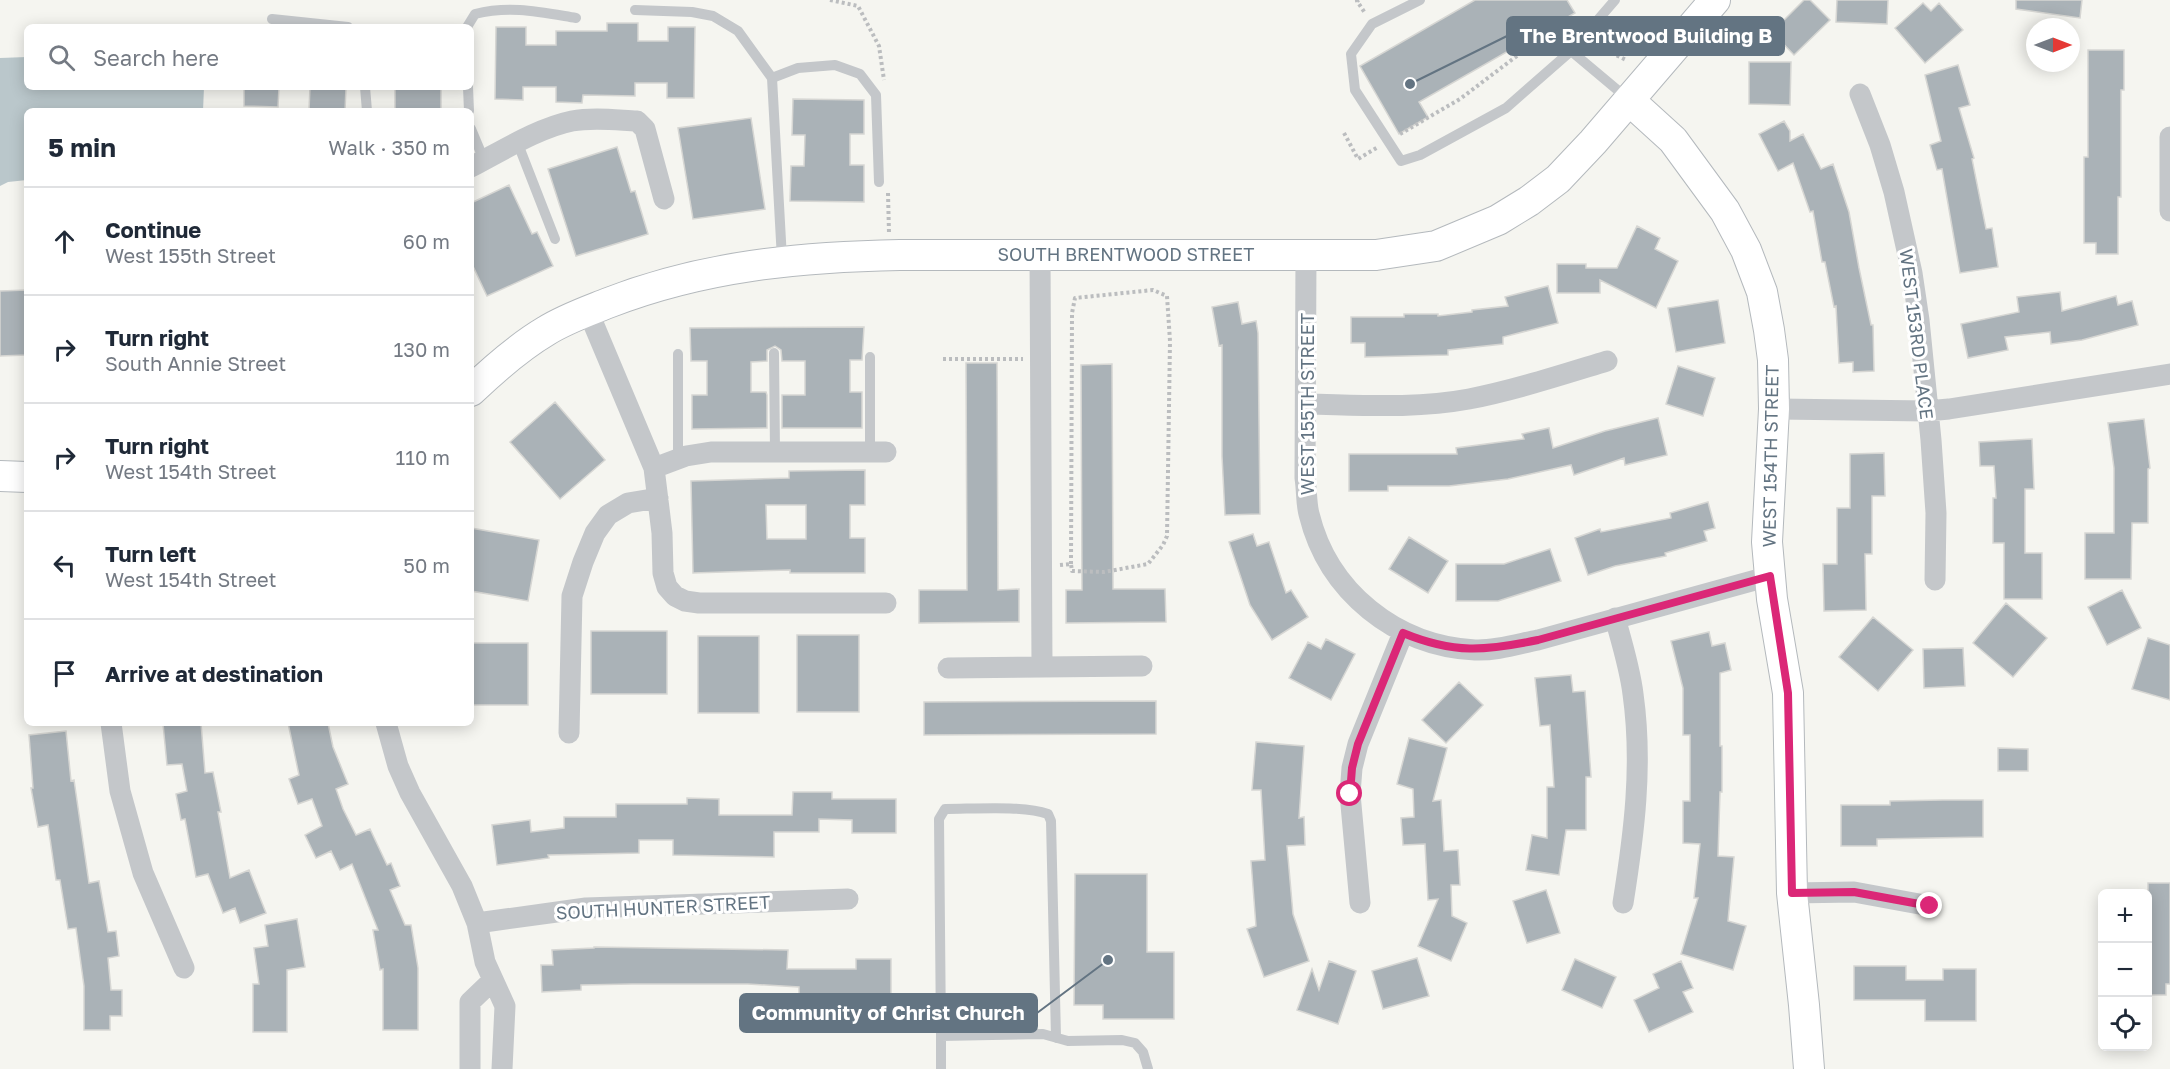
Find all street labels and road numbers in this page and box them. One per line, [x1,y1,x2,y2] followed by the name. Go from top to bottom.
[998,243,1254,265] street label: SOUTH BRENTWOOD STREET
[1896,247,1938,421] street label: WEST 153RD PLACE
[1296,313,1318,495] street label: WEST 155TH STREET
[1757,364,1783,548] street label: WEST 154TH STREET
[555,890,771,924] street label: SOUTH HUNTER STREET

